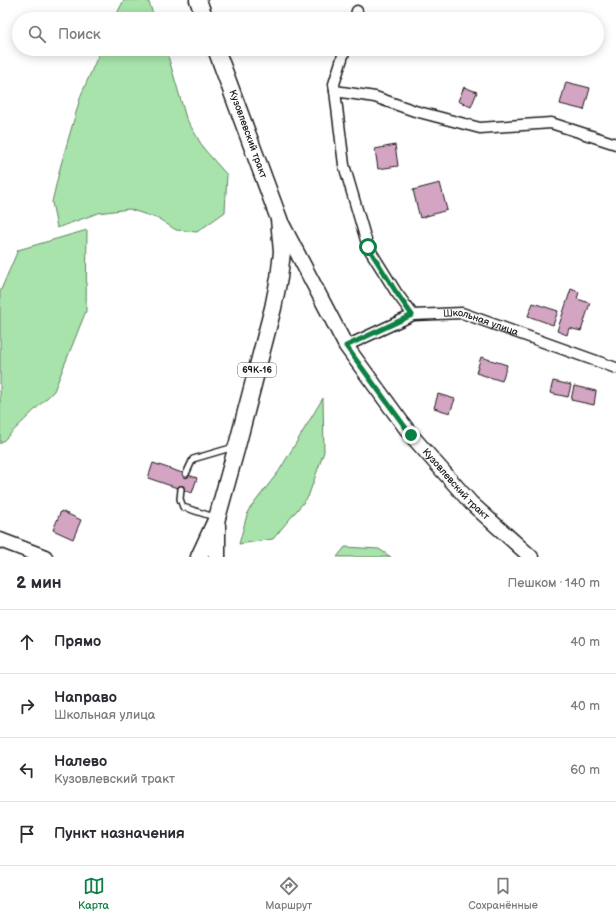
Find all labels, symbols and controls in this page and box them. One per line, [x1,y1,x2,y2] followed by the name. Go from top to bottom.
[12,12,604,56] search box
[26,23,48,45] icon: search
[58,25,101,44] text: Поиск
[226,88,270,180] street label: Кузовлевский тракт
[359,238,377,256] route start
[443,307,520,339] street label: Школьная улица
[238,363,276,377] road number: 69К-16
[402,426,420,444] route end
[420,446,492,523] street label: Кузовлевский тракт
[16,573,62,593] text: 2 мин
[508,575,600,591] text: Пешком · 140 m
[16,631,38,653] icon: ahead
[54,632,101,651] text: Прямо
[570,634,600,650] text: 40 m
[54,688,117,707] text: Направо
[16,695,38,717] icon: right
[570,698,600,714] text: 40 m
[54,707,156,723] text: Школьная улица
[54,752,107,771] text: Налево
[16,759,38,781] icon: left
[570,762,600,778] text: 60 m
[54,771,175,787] text: Кузовлевский тракт
[16,823,38,845] icon: arrive
[54,824,185,843] text: Пункт назначения
[78,875,109,912] tab: Карта
[265,875,312,912] tab: Маршрут
[468,875,538,912] tab: Сохранённые

